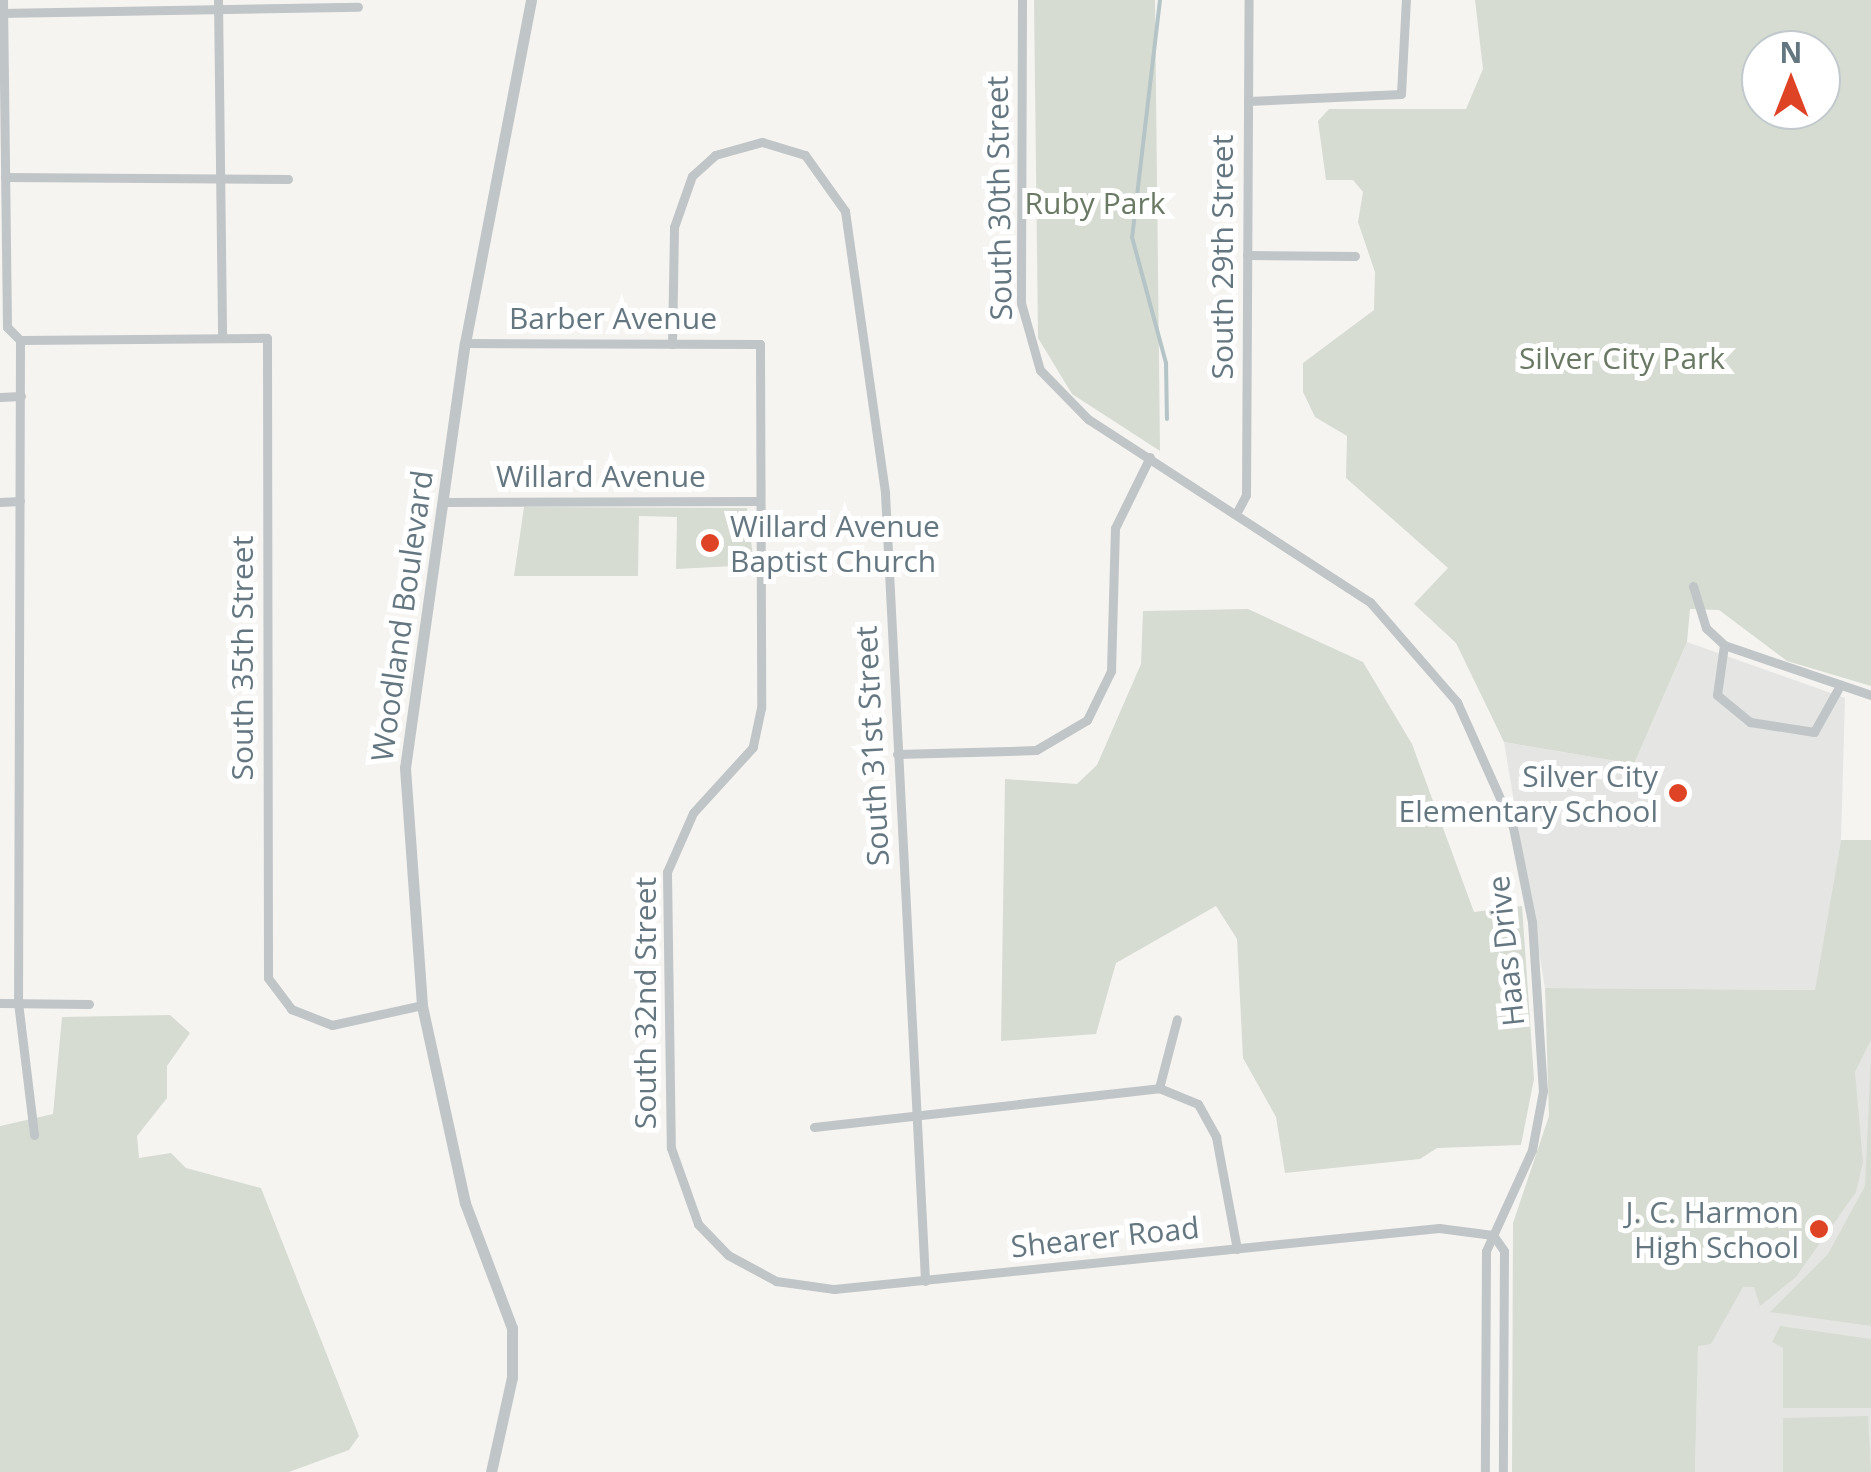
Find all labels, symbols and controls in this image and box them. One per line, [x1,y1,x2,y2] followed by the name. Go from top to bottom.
[1741,30,1841,130] north arrow
[1780,33,1802,71] text: N
[979,75,1019,321] street label: South 30th Street
[1204,135,1240,379] street label: South 29th Street
[1025,185,1165,221] park label: Ruby Park
[509,300,717,336] street label: Barber Avenue
[1519,340,1725,376] park label: Silver City Park
[496,458,706,494] street label: Willard Avenue
[364,468,440,764] street label: Woodland Boulevard
[730,508,940,578] place label: Willard Avenue Baptist Church
[699,532,721,554] marker: Willard Avenue Baptist Church
[224,536,260,780] street label: South 35th Street
[848,625,896,867] street label: South 31st Street
[1399,758,1658,828] place label: Silver City Elementary School
[1667,782,1689,804] marker: Silver City Elementary School
[1480,874,1532,1028] street label: Haas Drive
[627,877,663,1129] street label: South 32nd Street
[1625,1194,1799,1264] place label: J. C. Harmon High School
[1009,1209,1201,1265] street label: Shearer Road
[1808,1218,1830,1240] marker: J. C. Harmon High School

